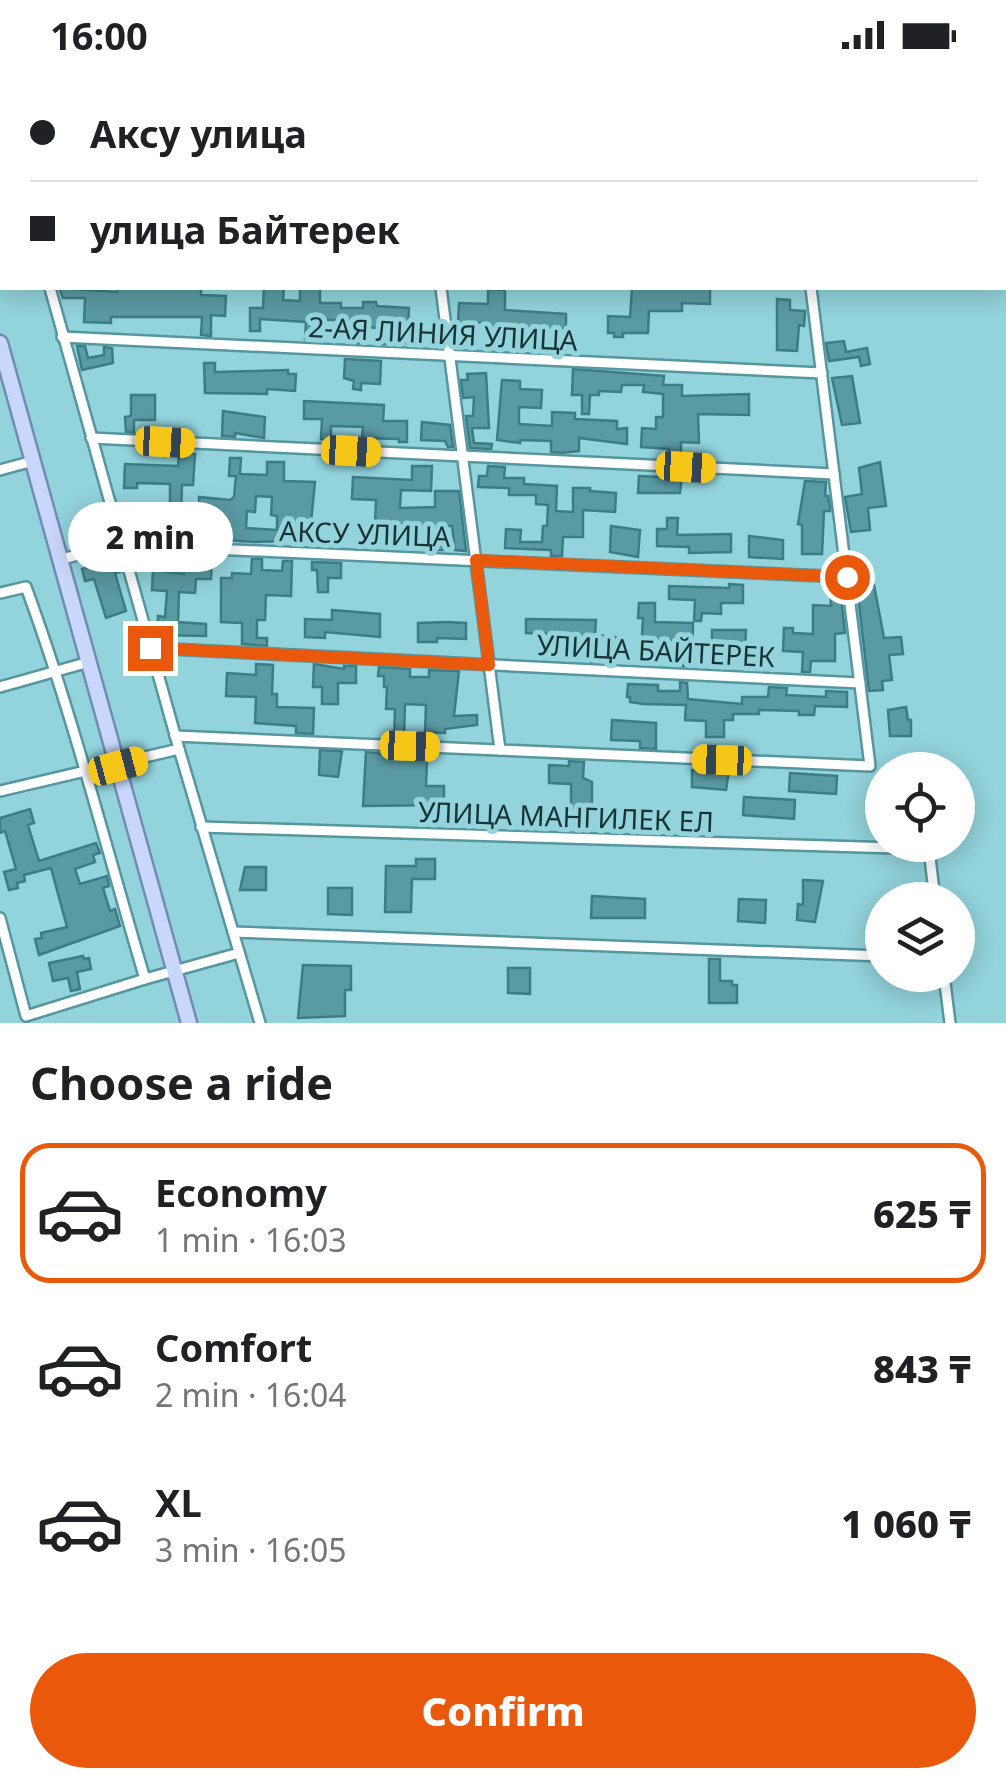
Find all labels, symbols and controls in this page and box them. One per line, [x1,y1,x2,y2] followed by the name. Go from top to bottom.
[50,9,148,61] text: 16:00
[90,107,307,159] text: Аксу улица
[90,203,400,255] text: улица Байтерек
[307,307,579,359] street label: 2-АЯ ЛИНИЯ УЛИЦА
[134,425,196,459] car
[320,434,382,468] car
[655,450,717,484] car
[68,503,232,573] callout: 2 min
[279,511,451,555] street label: АКСУ УЛИЦА
[106,515,195,558] text: 2 min
[825,555,870,600] route start
[536,625,777,675] street label: УЛИЦА БАЙТЕРЕК
[128,626,173,671] route end
[379,730,441,762] car
[85,744,151,788] car
[691,744,753,776] car
[865,752,975,992] map controls
[865,752,975,862] button: locate
[418,792,714,840] street label: УЛИЦА МАНГИЛЕК ЕЛ
[865,882,975,992] button: layers
[30,1052,333,1113] text: Choose a ride
[155,1166,327,1218] text: Economy
[35,1168,125,1258] icon: car
[873,1187,971,1239] text: 625 ₸
[155,1218,347,1261] text: 1 min · 16:03
[155,1321,312,1373] text: Comfort
[35,1323,125,1413] icon: car
[873,1342,971,1394] text: 843 ₸
[155,1373,347,1416] text: 2 min · 16:04
[155,1476,202,1528] text: XL
[35,1478,125,1568] icon: car
[841,1497,971,1549] text: 1 060 ₸
[155,1528,347,1571] text: 3 min · 16:05
[30,1653,976,1768] button: Confirm

